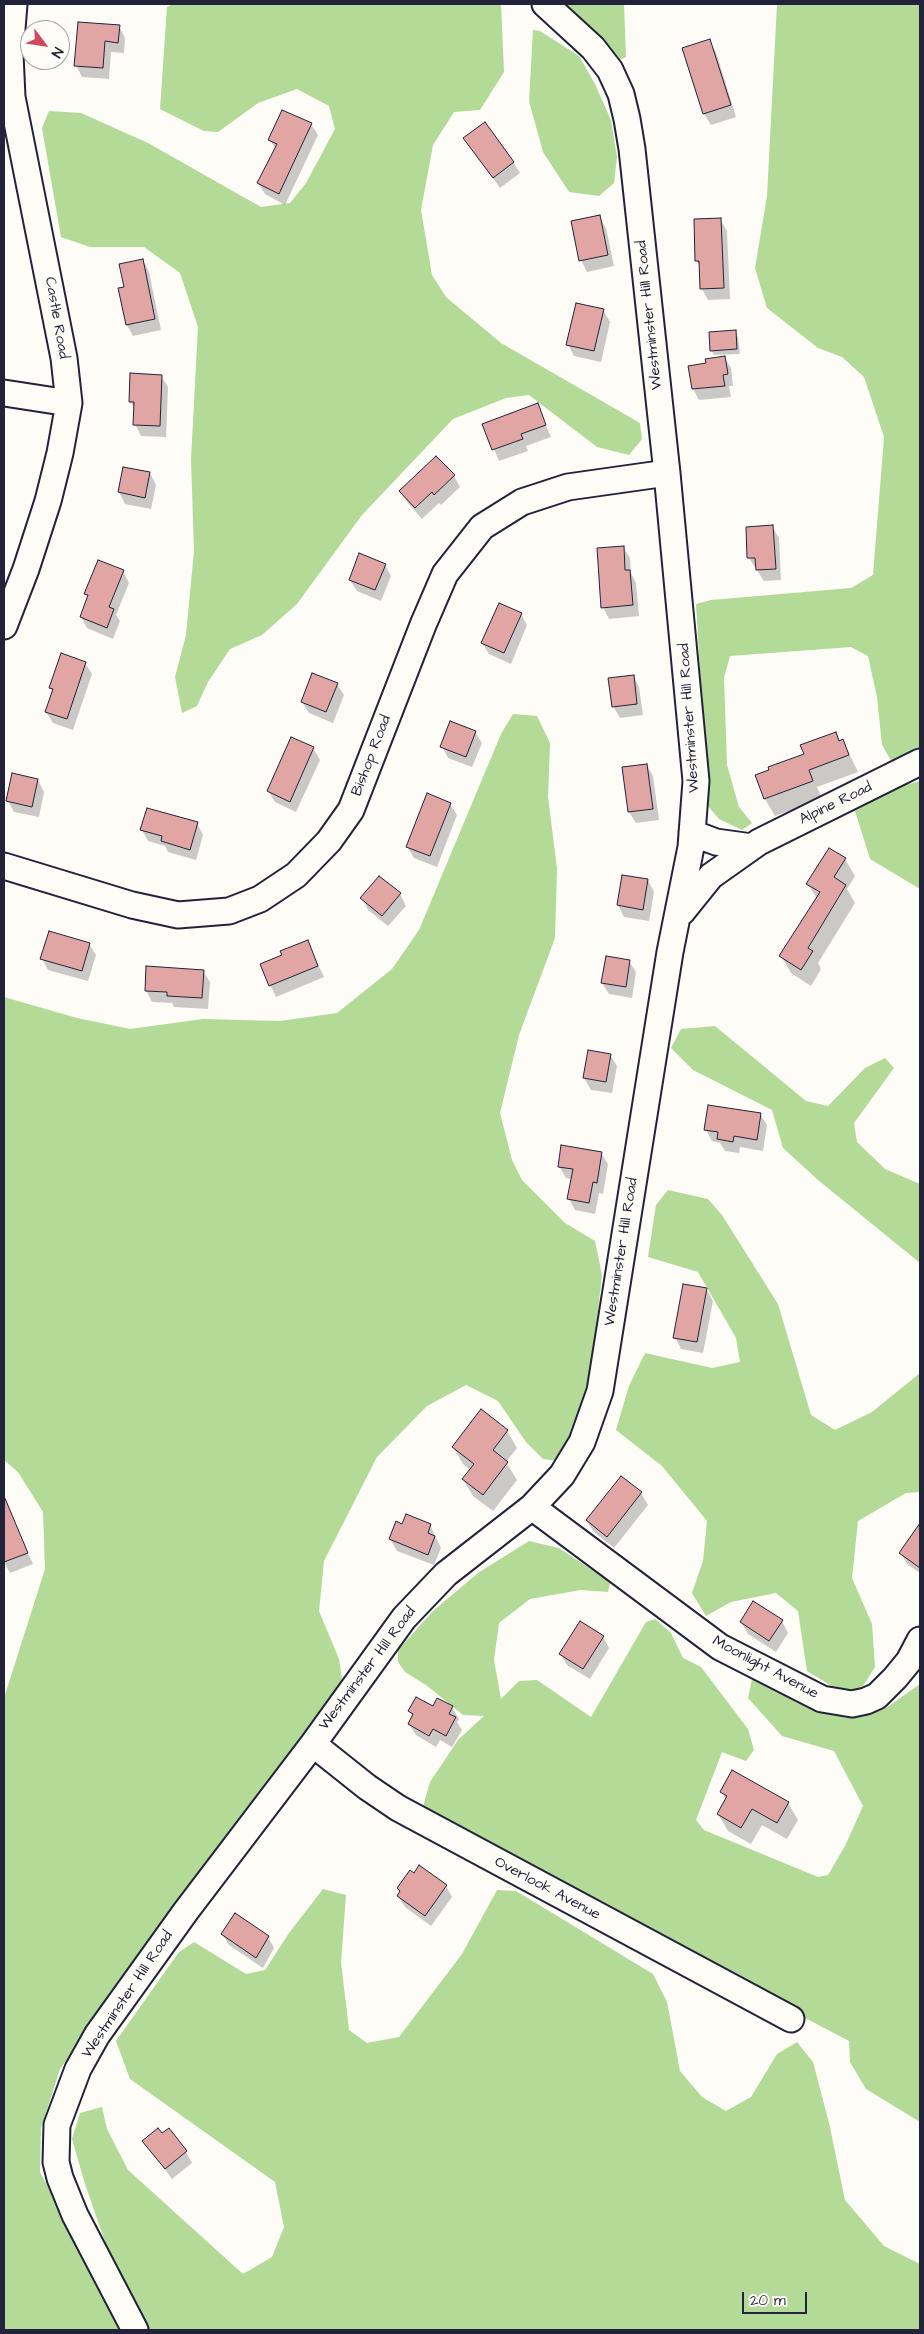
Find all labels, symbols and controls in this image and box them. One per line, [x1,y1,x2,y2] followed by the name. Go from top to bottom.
[20,20,70,70] north arrow
[46,43,68,61] text: N
[633,240,667,390] street label: Westminster Hill Road
[40,276,72,360] street label: Castle Road
[676,643,704,793] street label: Westminster Hill Road
[348,713,396,799] street label: Bishop Road
[797,779,875,829] street label: Alpine Road
[601,1177,643,1327] street label: Westminster Hill Road
[316,1604,420,1734] street label: Westminster Hill Road
[709,1633,821,1703] street label: Moonlight Avenue
[491,1853,603,1925] street label: Overlook Avenue
[79,1928,177,2062] street label: Westminster Hill Road
[744,2282,809,2314] scale bar
[750,2290,786,2311] text: 20 m

